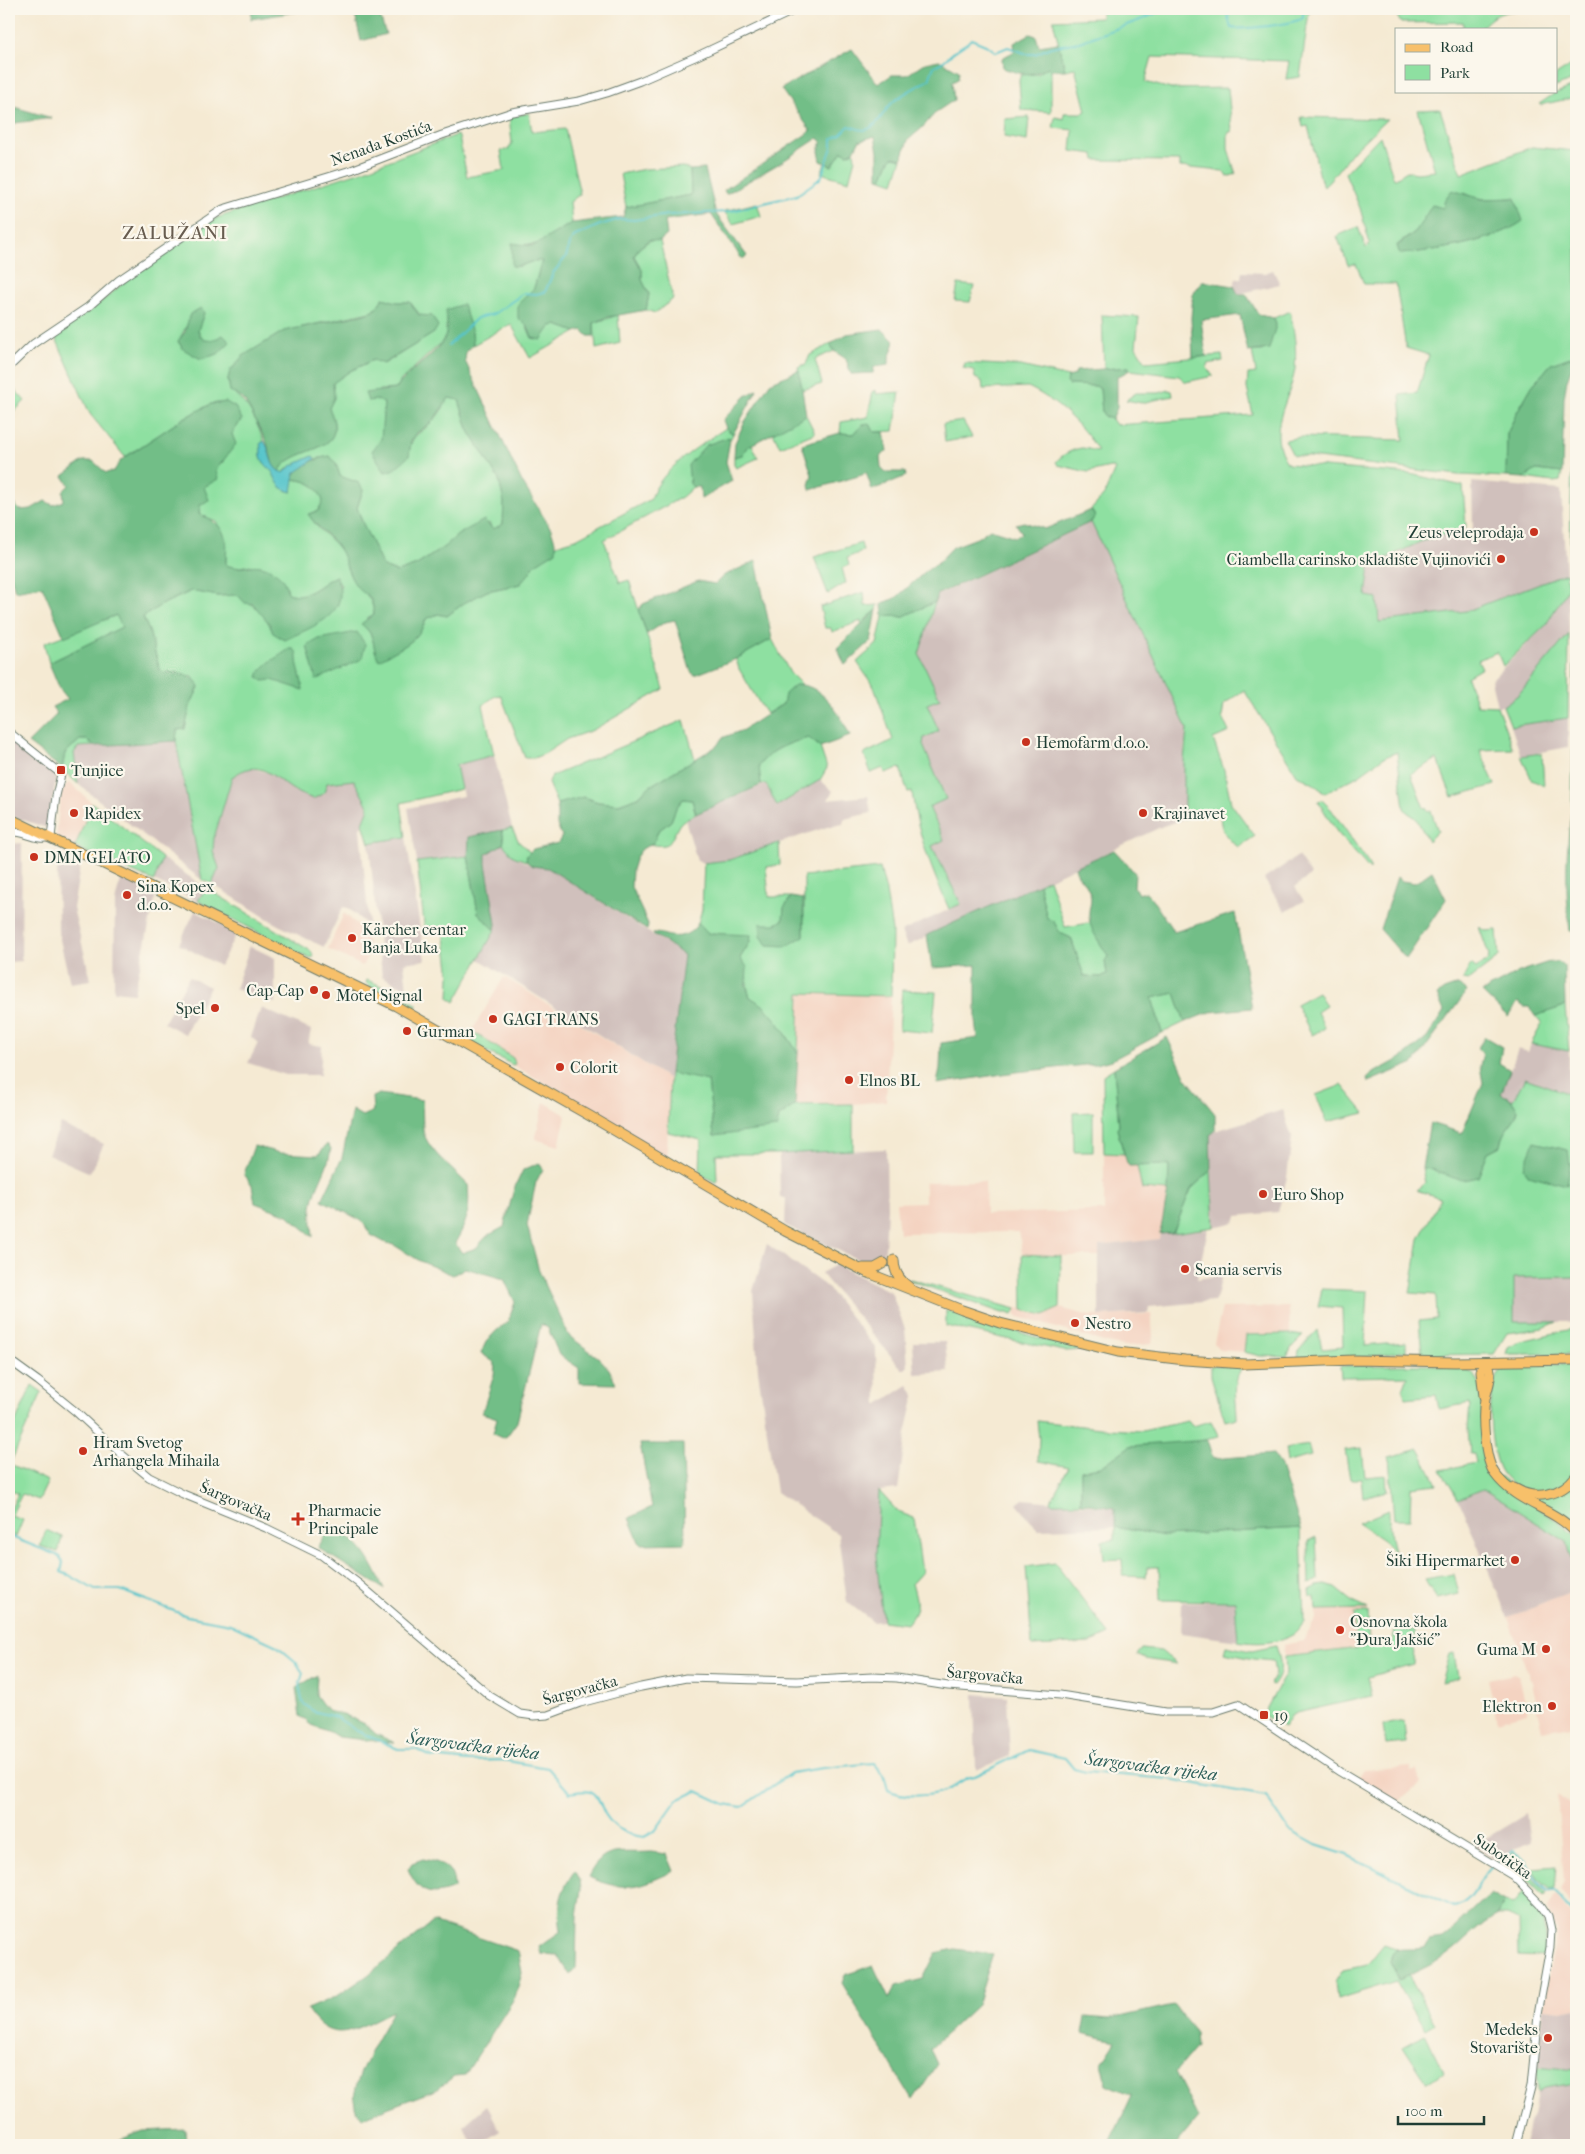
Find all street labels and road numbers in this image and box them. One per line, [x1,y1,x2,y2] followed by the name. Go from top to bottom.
[328,116,435,170] street label: Nenada Kostića
[197,1476,276,1525] street label: Šargovačka
[946,1661,1025,1688] street label: Šargovačka
[540,1670,620,1709] street label: Šargovačka
[1470,1829,1536,1883] street label: Subotička

